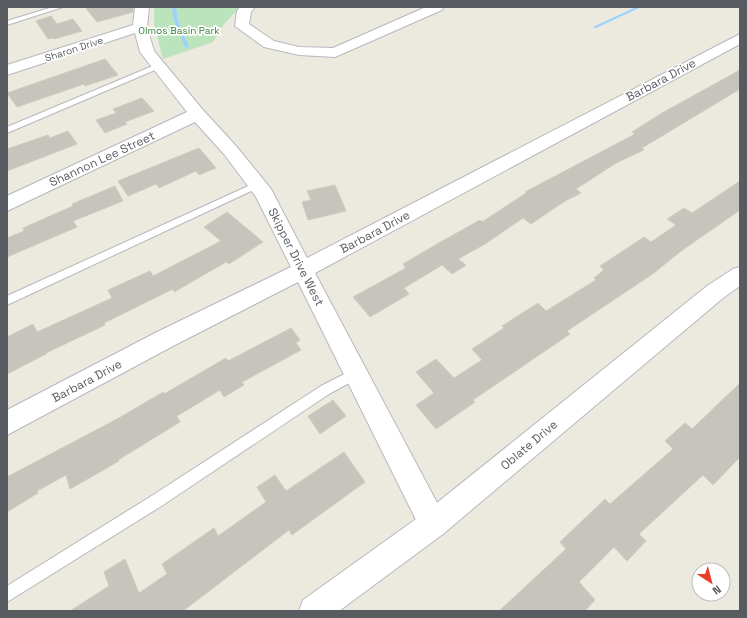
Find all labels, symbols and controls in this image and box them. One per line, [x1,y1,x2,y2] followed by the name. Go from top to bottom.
[138,24,220,37] park label: Olmos Basin Park
[43,33,105,65] street label: Sharon Drive
[623,55,699,105] street label: Barbara Drive
[47,128,157,190] street label: Shannon Lee Street
[264,205,328,309] street label: Skipper Drive West
[337,207,413,257] street label: Barbara Drive
[49,356,125,406] street label: Barbara Drive
[497,417,561,473] street label: Oblate Drive
[691,562,731,602] north arrow
[710,582,724,598] text: N

